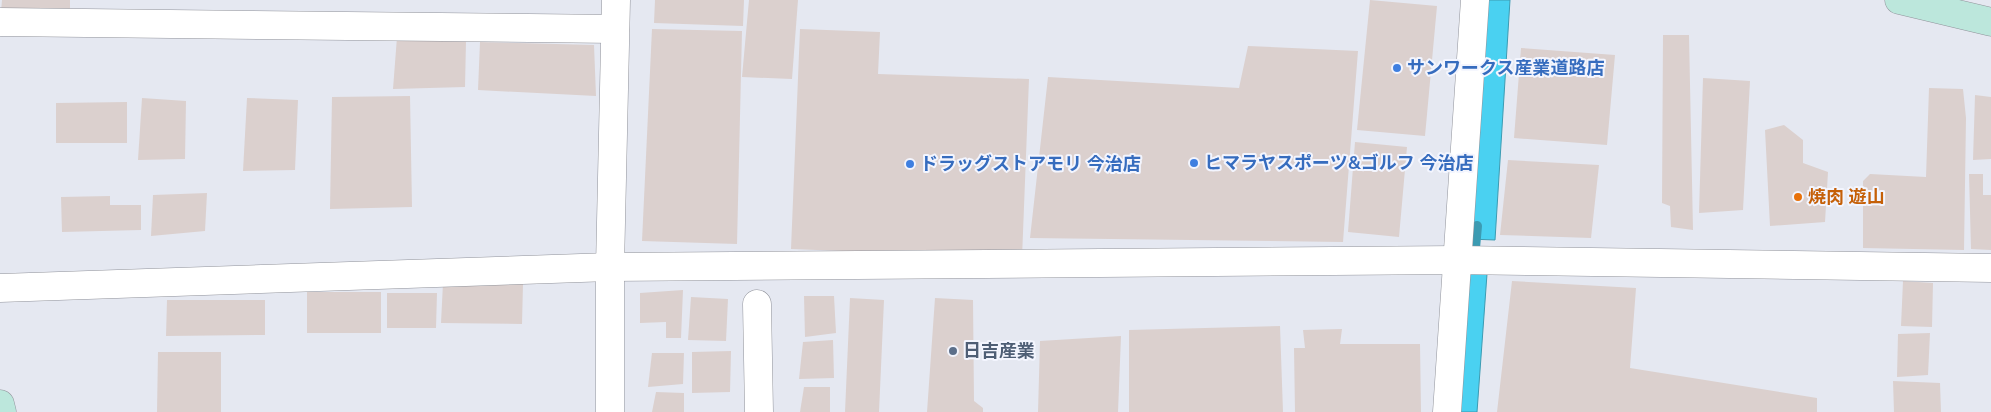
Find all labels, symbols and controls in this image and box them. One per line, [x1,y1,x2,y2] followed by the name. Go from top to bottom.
[1407,56,1604,80] place label: サンワークス産業道路店
[1391,62,1403,74] marker: サンワークス産業道路店
[1204,151,1474,175] place label: ヒマラヤスポーツ&ゴルフ 今治店
[920,152,1141,176] place label: ドラッグストアモリ 今治店
[1188,157,1200,169] marker: ヒマラヤスポーツ&ゴルフ 今治店
[904,158,916,170] marker: ドラッグストアモリ 今治店
[1808,185,1885,209] place label: 焼肉 遊山
[1792,191,1804,203] marker: 焼肉 遊山
[963,339,1035,363] place label: 日吉産業
[947,345,959,357] marker: 日吉産業

